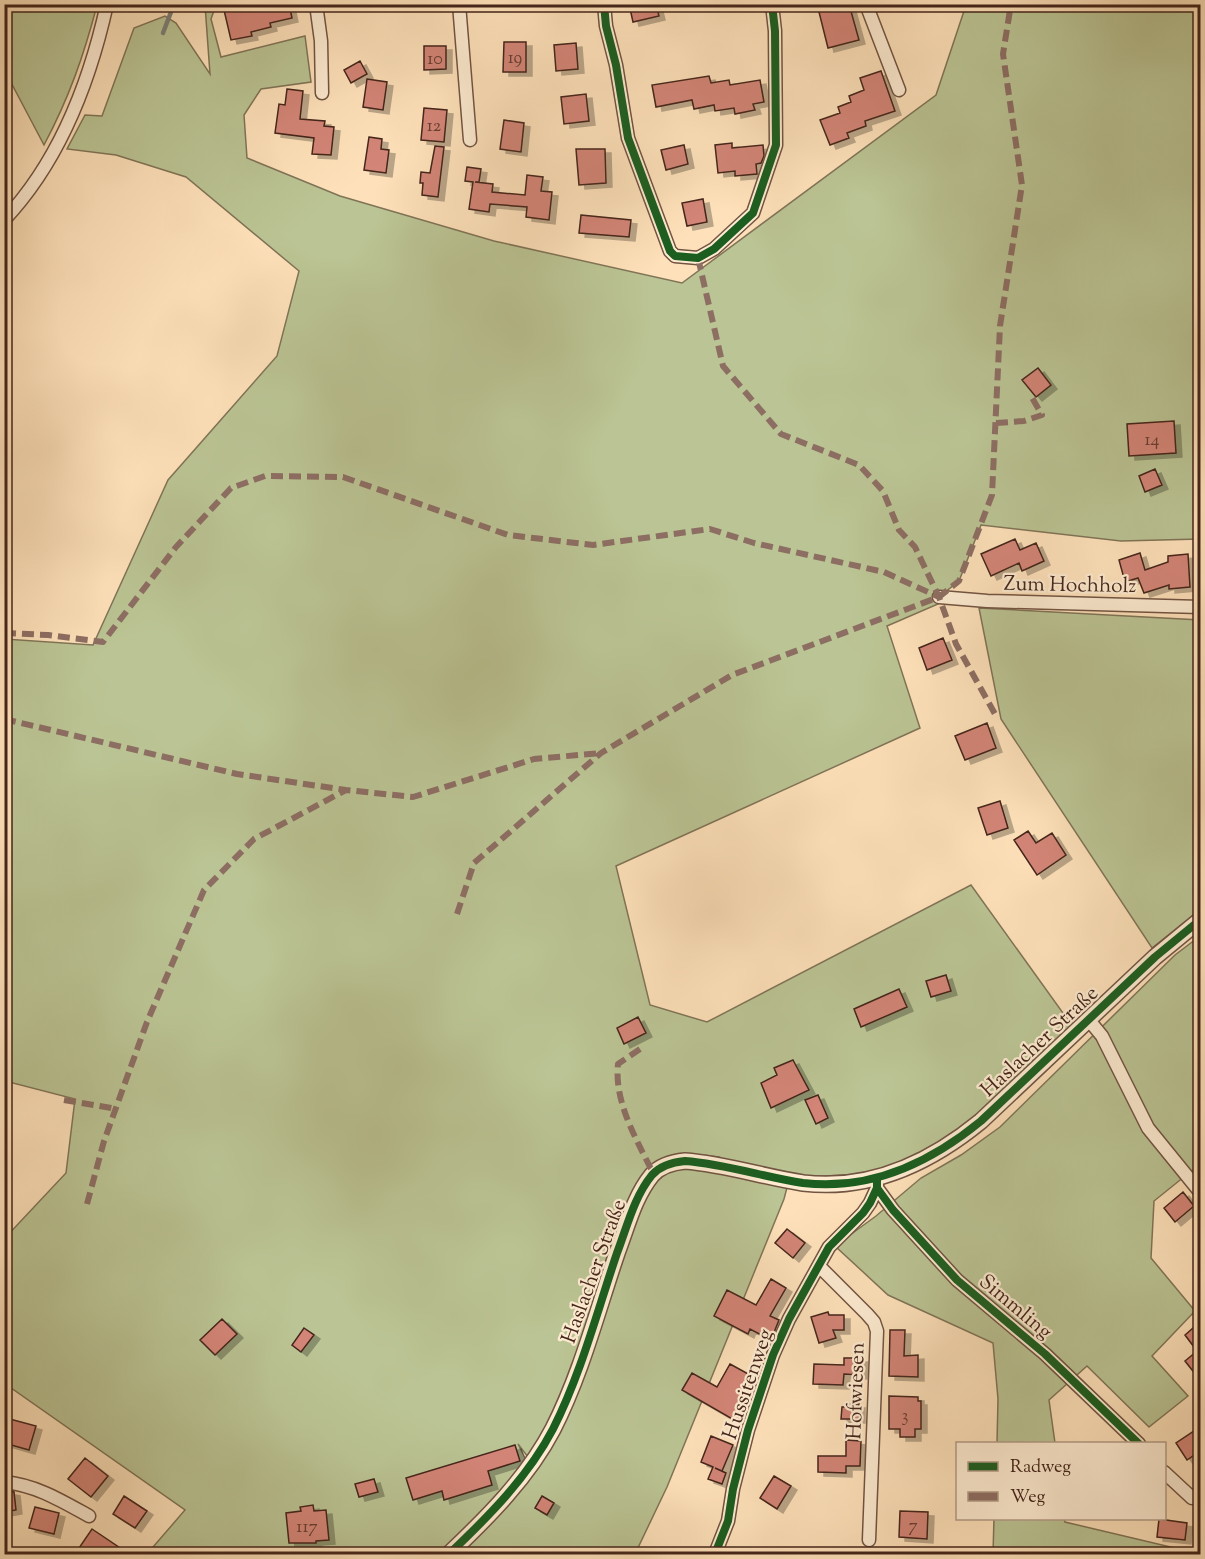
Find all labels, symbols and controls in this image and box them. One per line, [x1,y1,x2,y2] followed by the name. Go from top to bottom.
[508,46,523,72] house number: 19
[427,47,443,73] house number: 10
[427,114,442,140] house number: 12
[1144,428,1160,454] house number: 14
[1003,570,1137,602] street label: Zum Hochholz
[975,980,1106,1105] street label: Haslacher Straße
[555,1195,635,1348] street label: Haslacher Straße
[972,1268,1058,1347] street label: Simmling
[716,1325,782,1444] street label: Hussitenweg
[840,1342,874,1440] street label: Hofwiesen
[901,1404,909,1430] house number: 3
[956,1442,1166,1520] legend
[1010,1455,1071,1481] text: Radweg
[1010,1485,1046,1511] text: Weg
[908,1514,918,1540] house number: 7
[296,1515,318,1541] house number: 117

